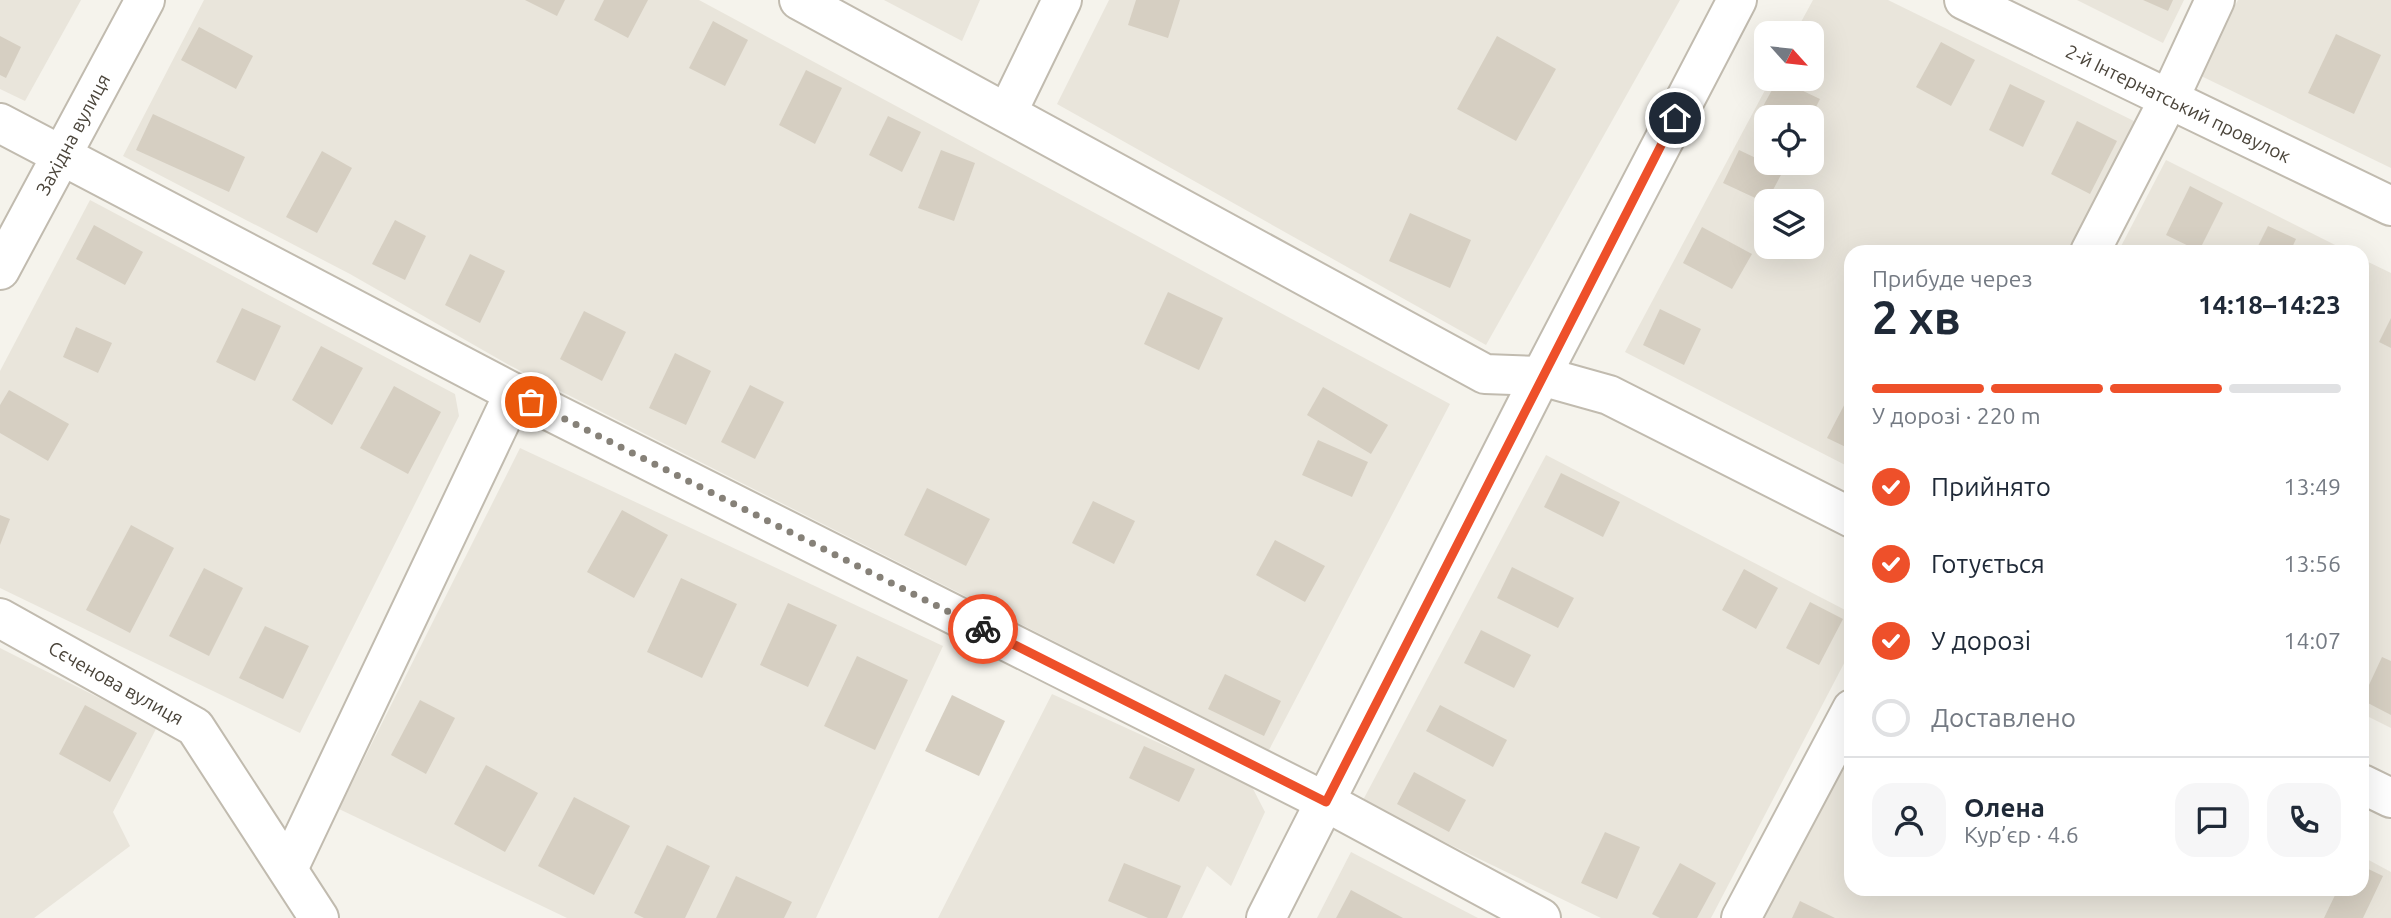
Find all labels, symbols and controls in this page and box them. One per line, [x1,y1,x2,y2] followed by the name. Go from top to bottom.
[1754,21,1824,91] north arrow
[1754,21,1824,259] map controls
[2062,40,2295,167] street label: 2-й Інтернатський провулок
[31,70,114,199] street label: Західна вулиця
[1645,88,1705,148] pin
[1656,99,1694,137] icon: home
[1754,105,1824,175] button: locate
[1754,189,1824,259] button: layers
[1872,266,2033,291] text: Прибуде через
[2198,290,2341,319] text: 14:18–14:23
[1872,291,1961,343] text: 2 хв
[501,372,561,432] pin
[512,383,550,421] icon: bag
[1872,403,2041,428] text: У дорозі · 220 m
[1872,468,1910,506] icon: check
[1931,472,2051,501] text: Прийнято
[2283,474,2341,499] text: 13:49
[1872,545,1910,583] icon: check
[1931,549,2045,578] text: Готується
[2283,551,2341,576] text: 13:56
[948,594,1018,664] courier
[964,610,1002,648] icon: bike
[1872,622,1910,660] icon: check
[1931,626,2031,655] text: У дорозі
[2283,628,2341,653] text: 14:07
[45,636,187,729] street label: Сєченова вулиця
[1931,703,2076,732] text: Доставлено
[1872,783,1946,857] button: person
[2175,783,2249,857] button: chat
[2267,783,2341,857] button: phone
[1964,793,2045,822] text: Олена
[1964,822,2079,847] text: Кур’єр · 4.6

